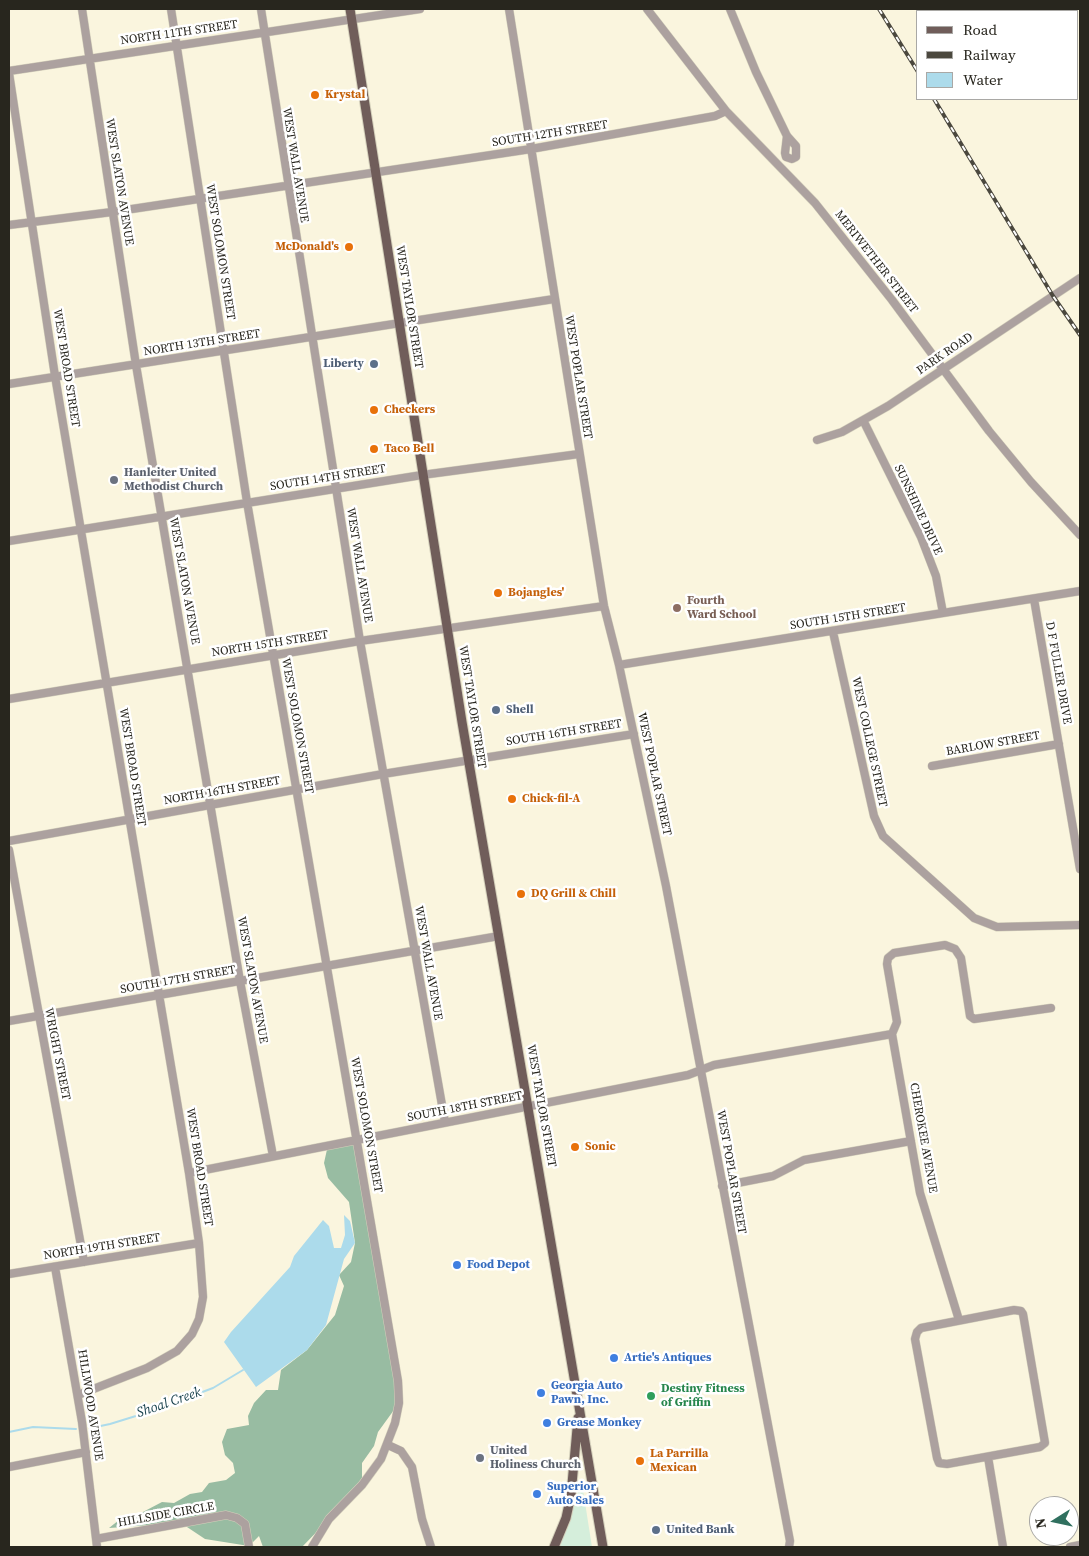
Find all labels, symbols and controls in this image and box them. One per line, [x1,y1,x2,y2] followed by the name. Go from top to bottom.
[916,10,1079,100] legend
[120,18,238,48] street label: NORTH 11TH STREET
[963,19,997,40] text: Road
[963,44,1016,65] text: Railway
[963,69,1003,90] text: Water
[325,88,365,102] place label: Krystal
[309,89,321,101] marker: Krystal
[279,107,311,223] street label: WEST WALL AVENUE
[102,117,136,247] street label: WEST SLATON AVENUE
[491,118,609,150] street label: SOUTH 12TH STREET
[202,183,238,321] street label: WEST SOLOMON STREET
[831,208,921,316] street label: MERIWETHER STREET
[275,240,339,254] place label: McDonald's
[343,241,355,253] marker: McDonald's
[392,245,426,369] street label: WEST TAYLOR STREET
[50,308,82,428] street label: WEST BROAD STREET
[561,314,595,440] street label: WEST POPLAR STREET
[143,327,261,359] street label: NORTH 13TH STREET
[914,330,976,378] street label: PARK ROAD
[323,357,364,371] place label: Liberty
[368,358,380,370] marker: Liberty
[384,403,435,417] place label: Checkers
[368,404,380,416] marker: Checkers
[384,442,434,456] place label: Taco Bell
[368,443,380,455] marker: Taco Bell
[269,462,387,494] street label: SOUTH 14TH STREET
[891,463,945,557] street label: SUNSHINE DRIVE
[124,466,223,494] place label: Hanleiter United Methodist Church
[108,474,120,486] marker: Hanleiter United Methodist Church
[343,507,375,623] street label: WEST WALL AVENUE
[166,516,202,646] street label: WEST SLATON AVENUE
[508,586,564,600] place label: Bojangles'
[492,587,504,599] marker: Bojangles'
[687,594,756,622] place label: Fourth Ward School
[789,601,907,633] street label: SOUTH 15TH STREET
[671,602,683,614] marker: Fourth Ward School
[1042,621,1074,725] street label: D F FULLER DRIVE
[211,628,329,660] street label: NORTH 15TH STREET
[455,645,489,769] street label: WEST TAYLOR STREET
[278,657,316,795] street label: WEST SOLOMON STREET
[848,676,890,808] street label: WEST COLLEGE STREET
[506,703,534,717] place label: Shell
[490,704,502,716] marker: Shell
[116,707,148,827] street label: WEST BROAD STREET
[634,711,674,837] street label: WEST POPLAR STREET
[505,717,623,749] street label: SOUTH 16TH STREET
[945,729,1041,759] street label: BARLOW STREET
[163,774,281,808] street label: NORTH 16TH STREET
[522,792,580,806] place label: Chick-fil-A
[506,793,518,805] marker: Chick-fil-A
[531,887,616,901] place label: DQ Grill & Chill
[515,888,527,900] marker: DQ Grill & Chill
[411,905,445,1021] street label: WEST WALL AVENUE
[234,915,270,1045] street label: WEST SLATON AVENUE
[119,963,237,997] street label: SOUTH 17TH STREET
[41,1007,73,1101] street label: WRIGHT STREET
[523,1044,559,1168] street label: WEST TAYLOR STREET
[347,1056,385,1194] street label: WEST SOLOMON STREET
[906,1082,940,1194] street label: CHEROKEE AVENUE
[406,1089,524,1125] street label: SOUTH 18TH STREET
[183,1107,215,1227] street label: WEST BROAD STREET
[713,1109,749,1235] street label: WEST POPLAR STREET
[585,1140,616,1154] place label: Sonic
[569,1141,581,1153] marker: Sonic
[43,1231,161,1263] street label: NORTH 19TH STREET
[467,1258,530,1272] place label: Food Depot
[451,1259,463,1271] marker: Food Depot
[74,1348,106,1462] street label: HILLWOOD AVENUE
[624,1351,712,1365] place label: Artie's Antiques
[608,1352,620,1364] marker: Artie's Antiques
[551,1379,623,1407] place label: Georgia Auto Pawn, Inc.
[661,1382,745,1410] place label: Destiny Fitness of Griffin
[135,1384,203,1422] water label: Shoal Creek
[535,1387,547,1399] marker: Georgia Auto Pawn, Inc.
[645,1390,657,1402] marker: Destiny Fitness of Griffin
[557,1416,641,1430] place label: Grease Monkey
[541,1417,553,1429] marker: Grease Monkey
[490,1444,581,1472] place label: United Holiness Church
[650,1447,708,1475] place label: La Parrilla Mexican
[474,1452,486,1464] marker: United Holiness Church
[634,1455,646,1467] marker: La Parrilla Mexican
[547,1480,604,1508] place label: Superior Auto Sales
[531,1488,543,1500] marker: Superior Auto Sales
[1029,1496,1079,1546] north arrow
[117,1499,215,1531] street label: HILLSIDE CIRCLE
[1029,1517,1051,1530] text: N
[666,1523,735,1537] place label: United Bank
[650,1524,662,1536] marker: United Bank

